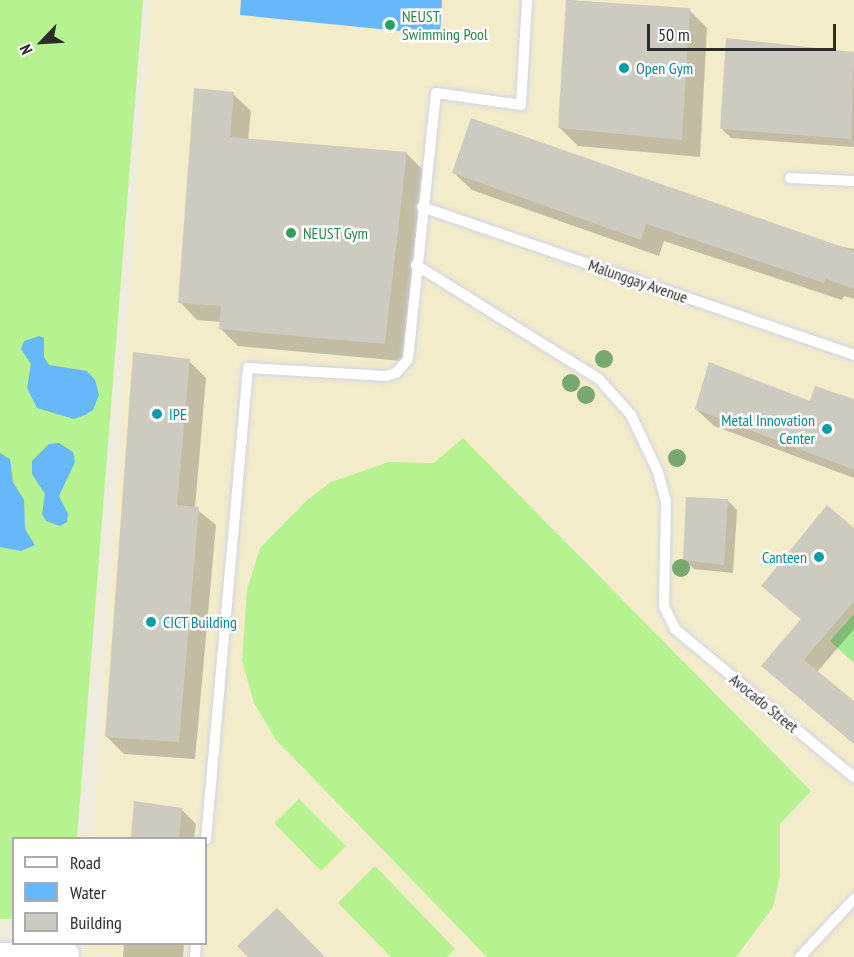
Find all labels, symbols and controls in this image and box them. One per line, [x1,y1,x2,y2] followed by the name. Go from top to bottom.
[402,6,488,44] place label: NEUST Swimming Pool
[12,12,72,72] north arrow
[650,12,839,50] scale bar
[383,18,397,32] marker: NEUST Swimming Pool
[658,23,690,46] text: 50 m
[15,41,37,58] text: N
[636,58,693,78] place label: Open Gym
[617,61,631,75] marker: Open Gym
[303,223,369,243] place label: NEUST Gym
[284,226,298,240] marker: NEUST Gym
[586,255,690,307] street label: Malunggay Avenue
[169,404,187,424] place label: IPE
[150,407,164,421] marker: IPE
[721,410,815,448] place label: Metal Innovation Center
[820,422,834,436] marker: Metal Innovation Center
[762,547,807,567] place label: Canteen
[812,550,826,564] marker: Canteen
[163,612,238,632] place label: CICT Building
[144,615,158,629] marker: CICT Building
[726,670,802,736] street label: Avocado Street
[12,837,207,945] legend
[70,851,101,874] text: Road
[70,881,106,904] text: Water
[70,911,122,934] text: Building

